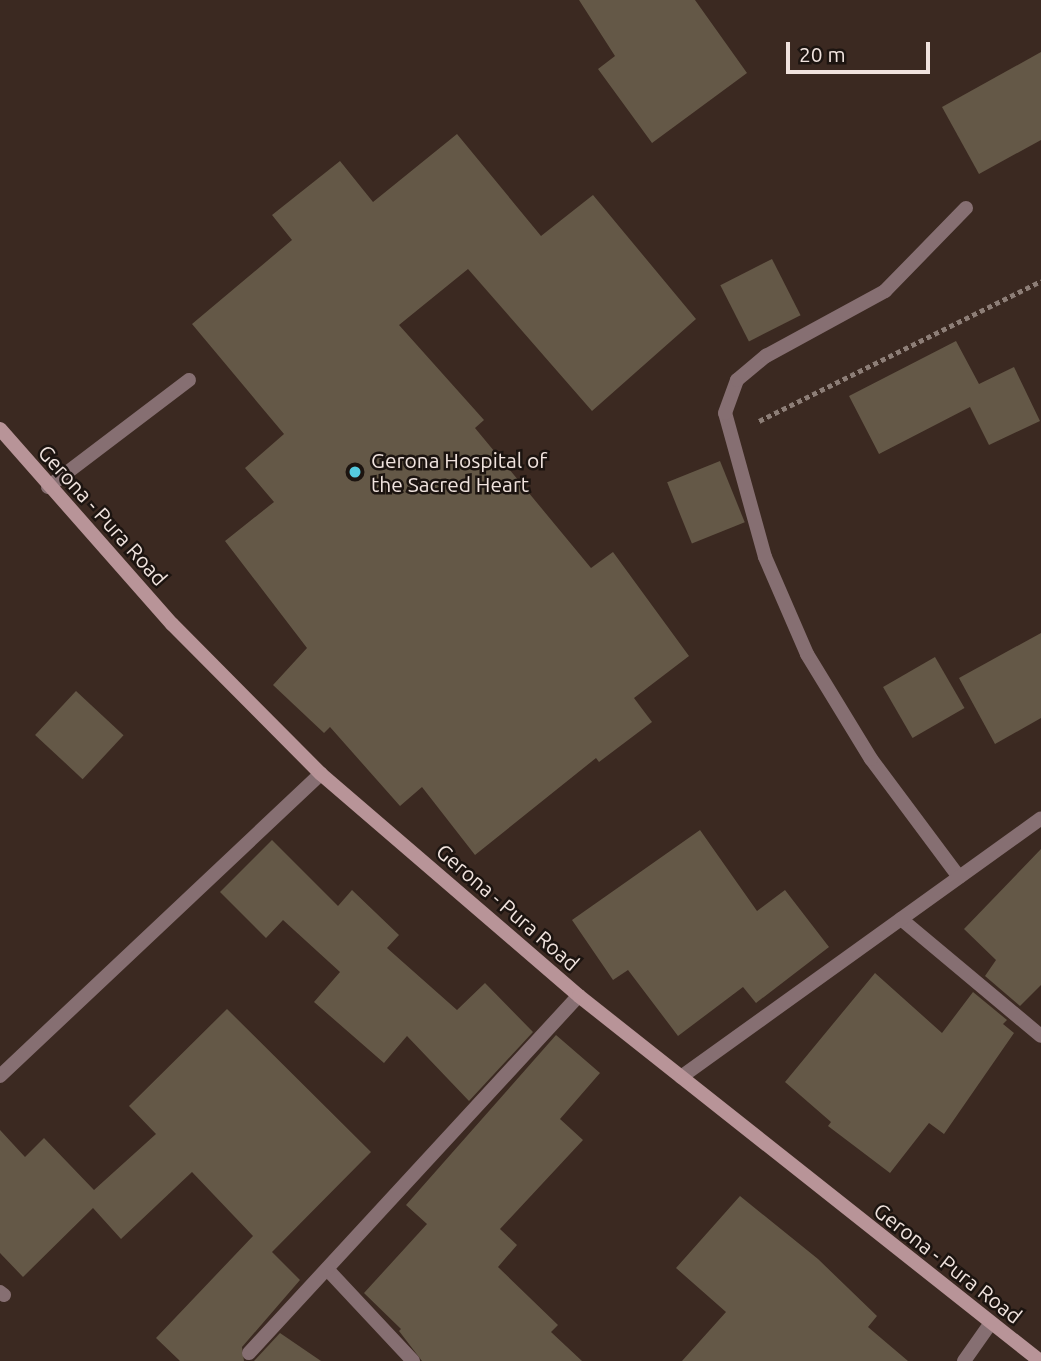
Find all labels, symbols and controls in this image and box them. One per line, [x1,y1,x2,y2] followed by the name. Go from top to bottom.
[789,28,932,72] scale bar
[799,42,846,66] text: 20 m
[33,439,173,591] street label: Gerona - Pura Road
[371,447,547,497] place label: Gerona Hospital of the Sacred Heart
[345,462,365,482] marker: Gerona Hospital of the Sacred Heart
[432,838,584,976] street label: Gerona - Pura Road
[869,1197,1027,1329] street label: Gerona - Pura Road

